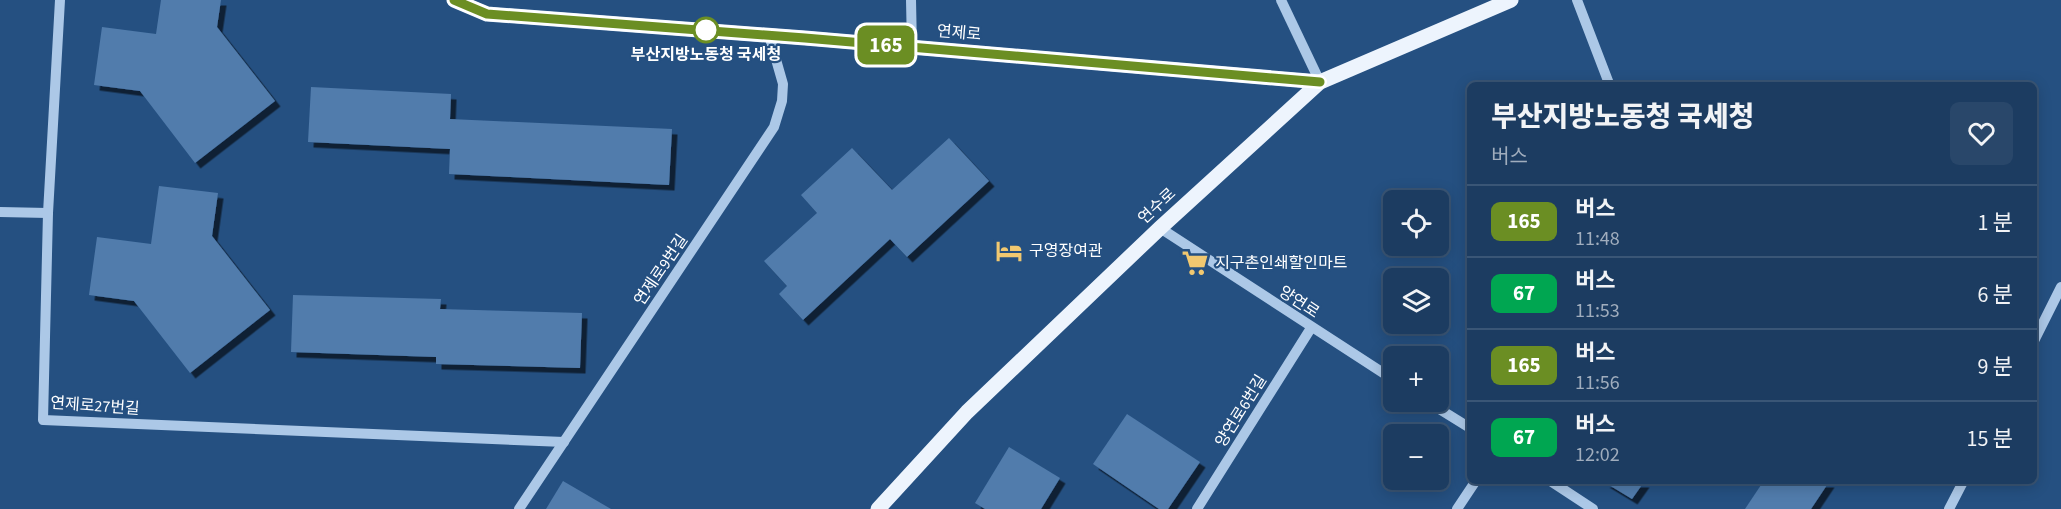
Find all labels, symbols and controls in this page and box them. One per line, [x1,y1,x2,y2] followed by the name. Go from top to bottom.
[693,17,719,43] marker: 부산지방노동청 국세청
[936,20,982,46] street label: 연제로
[852,26,920,64] line badge: 165
[869,30,903,60] text: 165
[631,44,781,66] place label: 부산지방노동청 국세청
[1491,97,1754,137] text: 부산지방노동청 국세청
[1950,102,2013,165] button: heart
[1491,143,1528,171] text: 버스
[1133,183,1181,229] street label: 연수로
[1383,190,1449,490] map controls
[1383,190,1449,256] button: locate
[1575,193,1615,225] text: 버스
[1507,206,1541,236] text: 165
[1977,207,2013,239] text: 1 분
[1575,225,1620,253] text: 11:48
[629,230,693,310] street label: 연제로9번길
[994,236,1024,266] hotel icon: 구영장여관
[1029,240,1103,262] place label: 구영장여관
[1180,248,1210,278] supermarket icon: 지구촌인쇄할인마트
[1215,252,1347,274] place label: 지구촌인쇄할인마트
[1575,265,1615,297] text: 버스
[1383,268,1449,334] button: layers
[1513,278,1535,308] text: 67
[1977,279,2013,311] text: 6 분
[1274,281,1324,323] street label: 양연로
[1575,297,1620,325] text: 11:53
[1575,337,1615,369] text: 버스
[1383,346,1449,412] button: +
[1507,350,1541,380] text: 165
[1977,351,2013,383] text: 9 분
[1575,369,1620,397] text: 11:56
[1210,371,1272,451] street label: 양연로6번길
[50,392,140,420] street label: 연제로27번길
[1575,409,1615,441] text: 버스
[1513,422,1535,452] text: 67
[1966,423,2013,455] text: 15 분
[1383,424,1449,490] button: −
[1575,441,1620,469] text: 12:02

